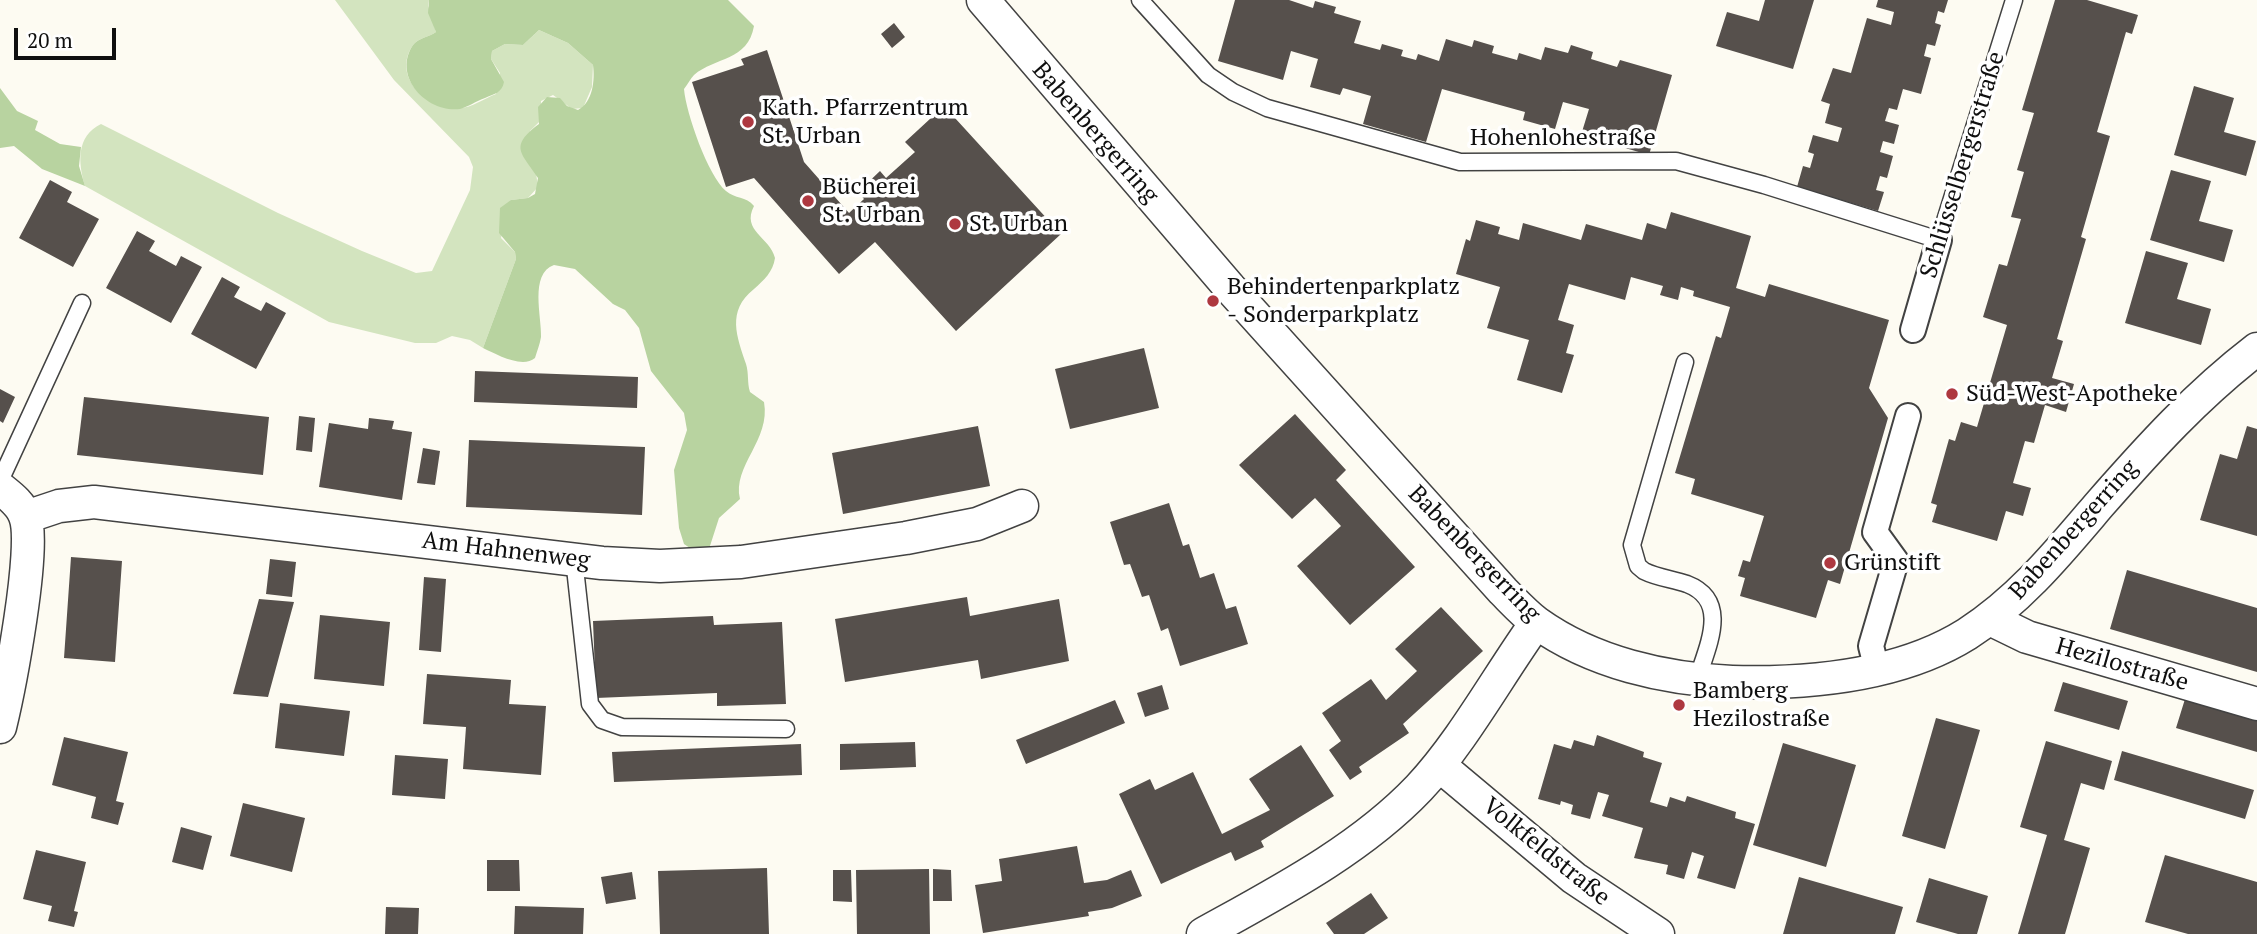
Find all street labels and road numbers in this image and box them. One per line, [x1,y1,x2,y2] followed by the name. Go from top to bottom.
[1915,48,2011,282] street label: Schlüsselbergerstraße
[1026,56,1164,210] street label: Babenbergerring
[1470,124,1656,152] street label: Hohenlohestraße
[2004,454,2144,606] street label: Babenbergerring
[1402,480,1546,628] street label: Babenbergerring
[420,526,592,576] street label: Am Hahnenweg
[2052,632,2192,698] street label: Hezilostraße
[1477,792,1615,912] street label: Volkfeldstraße

